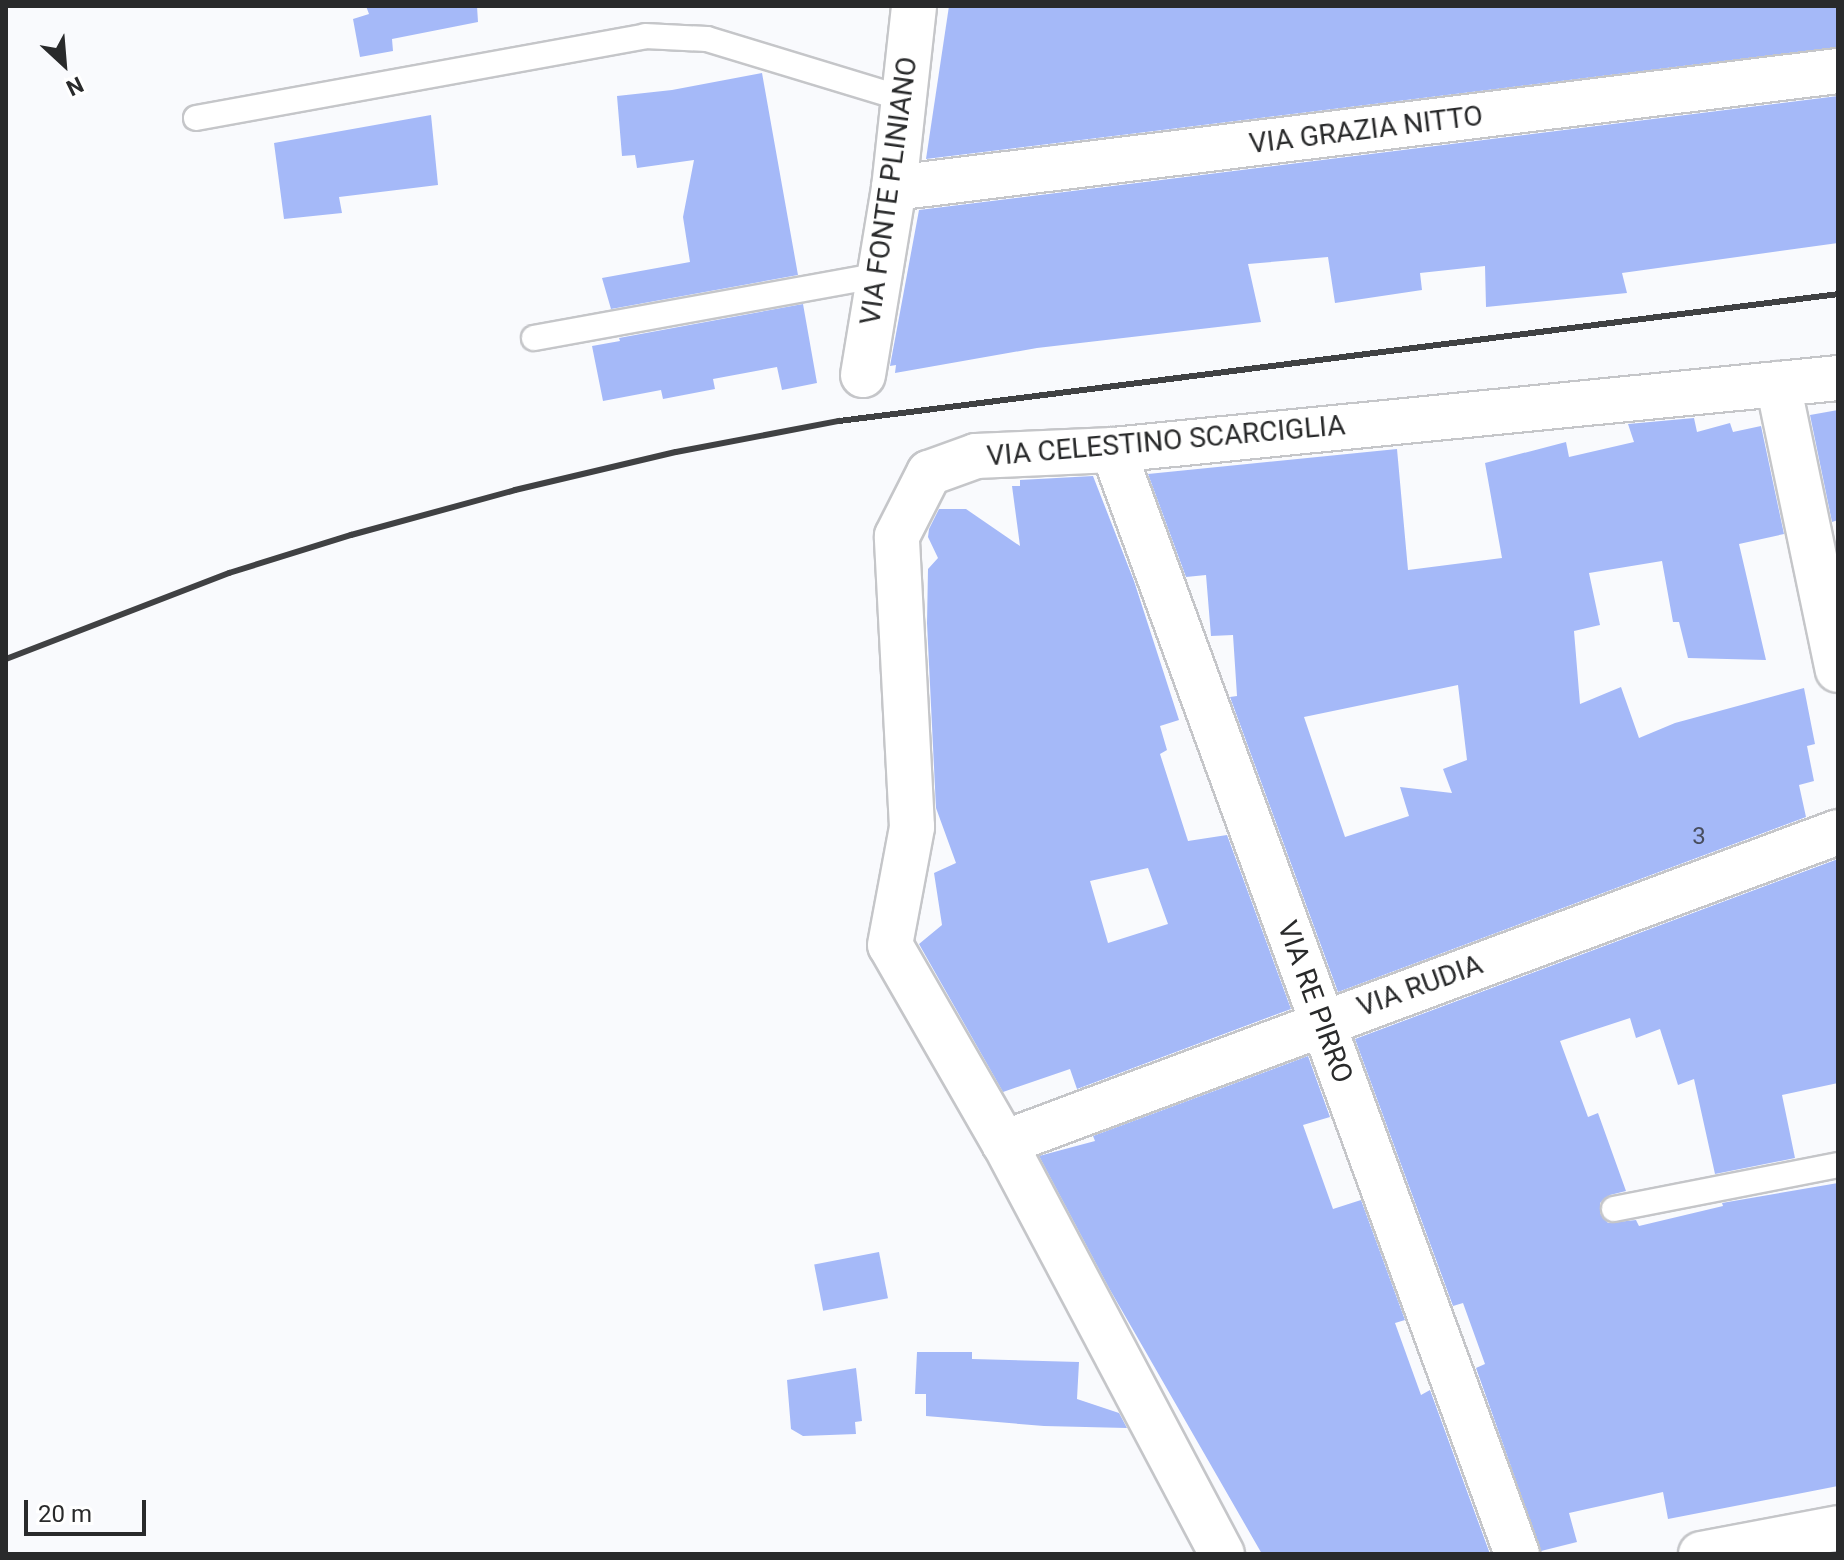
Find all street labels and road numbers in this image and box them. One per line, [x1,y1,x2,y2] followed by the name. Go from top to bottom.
[854,55,924,327] street label: VIA FONTE PLINIANO
[1247,99,1485,161] street label: VIA GRAZIA NITTO
[985,409,1347,473] street label: VIA CELESTINO SCARCIGLIA
[1270,916,1360,1088] street label: VIA RE PIRRO
[1353,948,1487,1024] street label: VIA RUDIA

